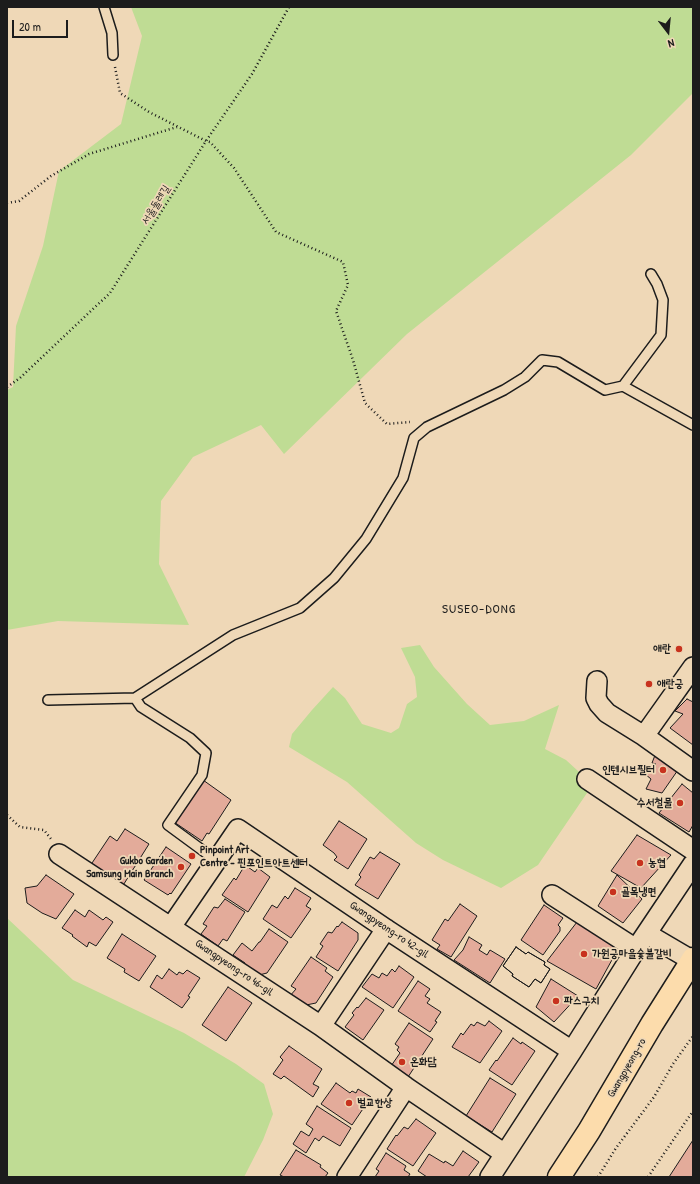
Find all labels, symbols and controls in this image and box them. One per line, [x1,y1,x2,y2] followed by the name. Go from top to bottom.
[14,12,70,38] scale bar
[648,12,688,52] north arrow
[19,18,41,35] text: 20 m
[667,36,676,51] text: N
[139,183,173,227] street label: 서울둘레길
[442,602,516,618] district label: SUSEO-DONG
[653,642,671,656] place label: 애란
[674,644,684,654] marker: 애란
[657,677,684,691] place label: 애란궁
[644,679,654,689] marker: 애란궁
[602,763,655,777] place label: 인텐시브필터
[658,765,668,775] marker: 인텐시브필터
[637,796,672,810] place label: 수서철물
[675,798,685,808] marker: 수서철물
[200,843,308,869] place label: Pinpoint Art Centre - 핀포인트아트센터
[187,851,197,861] marker: Pinpoint Art Centre - 핀포인트아트센터
[86,854,173,880] place label: Gukbo Garden Samsung Main Branch
[648,856,666,870] place label: 농협
[635,858,645,868] marker: 농협
[176,862,186,872] marker: Gukbo Garden Samsung Main Branch
[621,885,656,899] place label: 골목냉면
[608,887,618,897] marker: 골목냉면
[347,899,431,961] street label: Gwangpyeong-ro 42-gil
[192,937,276,999] street label: Gwangpyeong-ro 46-gil
[592,947,672,961] place label: 가원궁마을숯불갈비
[579,949,589,959] marker: 가원궁마을숯불갈비
[564,994,599,1008] place label: 파스구치
[551,996,561,1006] marker: 파스구치
[605,1036,649,1100] street label: Gwangpyeong-ro
[410,1055,437,1069] place label: 온화담
[397,1057,407,1067] marker: 온화담
[357,1096,392,1110] place label: 벌교한상
[344,1098,354,1108] marker: 벌교한상

